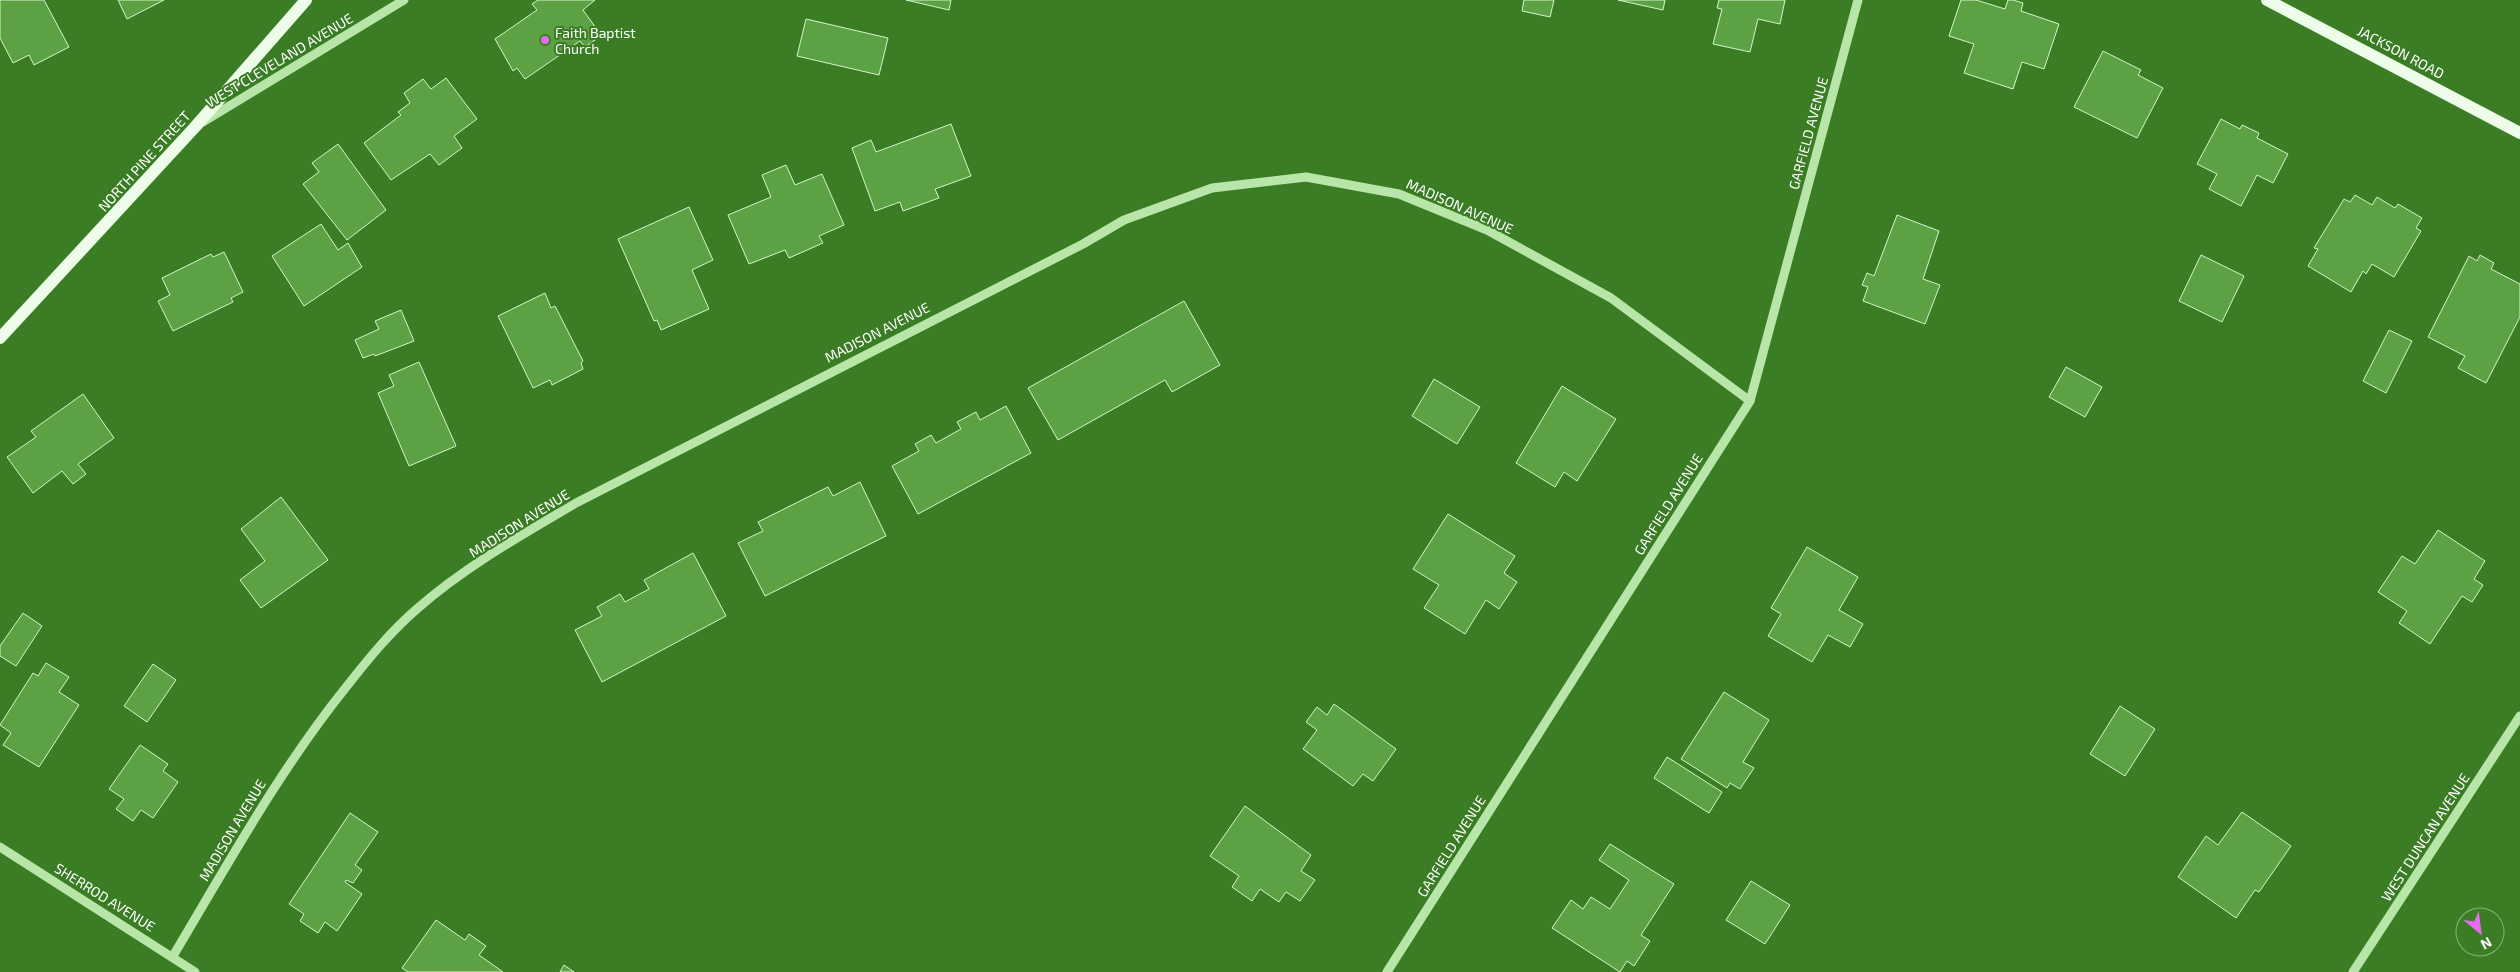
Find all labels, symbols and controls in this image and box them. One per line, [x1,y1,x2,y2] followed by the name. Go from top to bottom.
[202,9,356,111] street label: WEST CLEVELAND AVENUE
[2355,22,2447,82] street label: JACKSON ROAD
[555,24,636,57] place label: Faith Baptist Church
[539,34,551,46] marker: Faith Baptist Church
[1785,75,1831,191] street label: GARFIELD AVENUE
[94,107,194,215] street label: NORTH PINE STREET
[1404,175,1516,237] street label: MADISON AVENUE
[822,298,932,366] street label: MADISON AVENUE
[1630,450,1706,558] street label: GARFIELD AVENUE
[466,485,573,561] street label: MADISON AVENUE
[2377,770,2473,904] street label: WEST DUNCAN AVENUE
[195,776,269,884] street label: MADISON AVENUE
[1413,792,1489,900] street label: GARFIELD AVENUE
[52,859,159,935] street label: SHERROD AVENUE
[2455,907,2505,957] north arrow
[2478,934,2495,954] text: N

